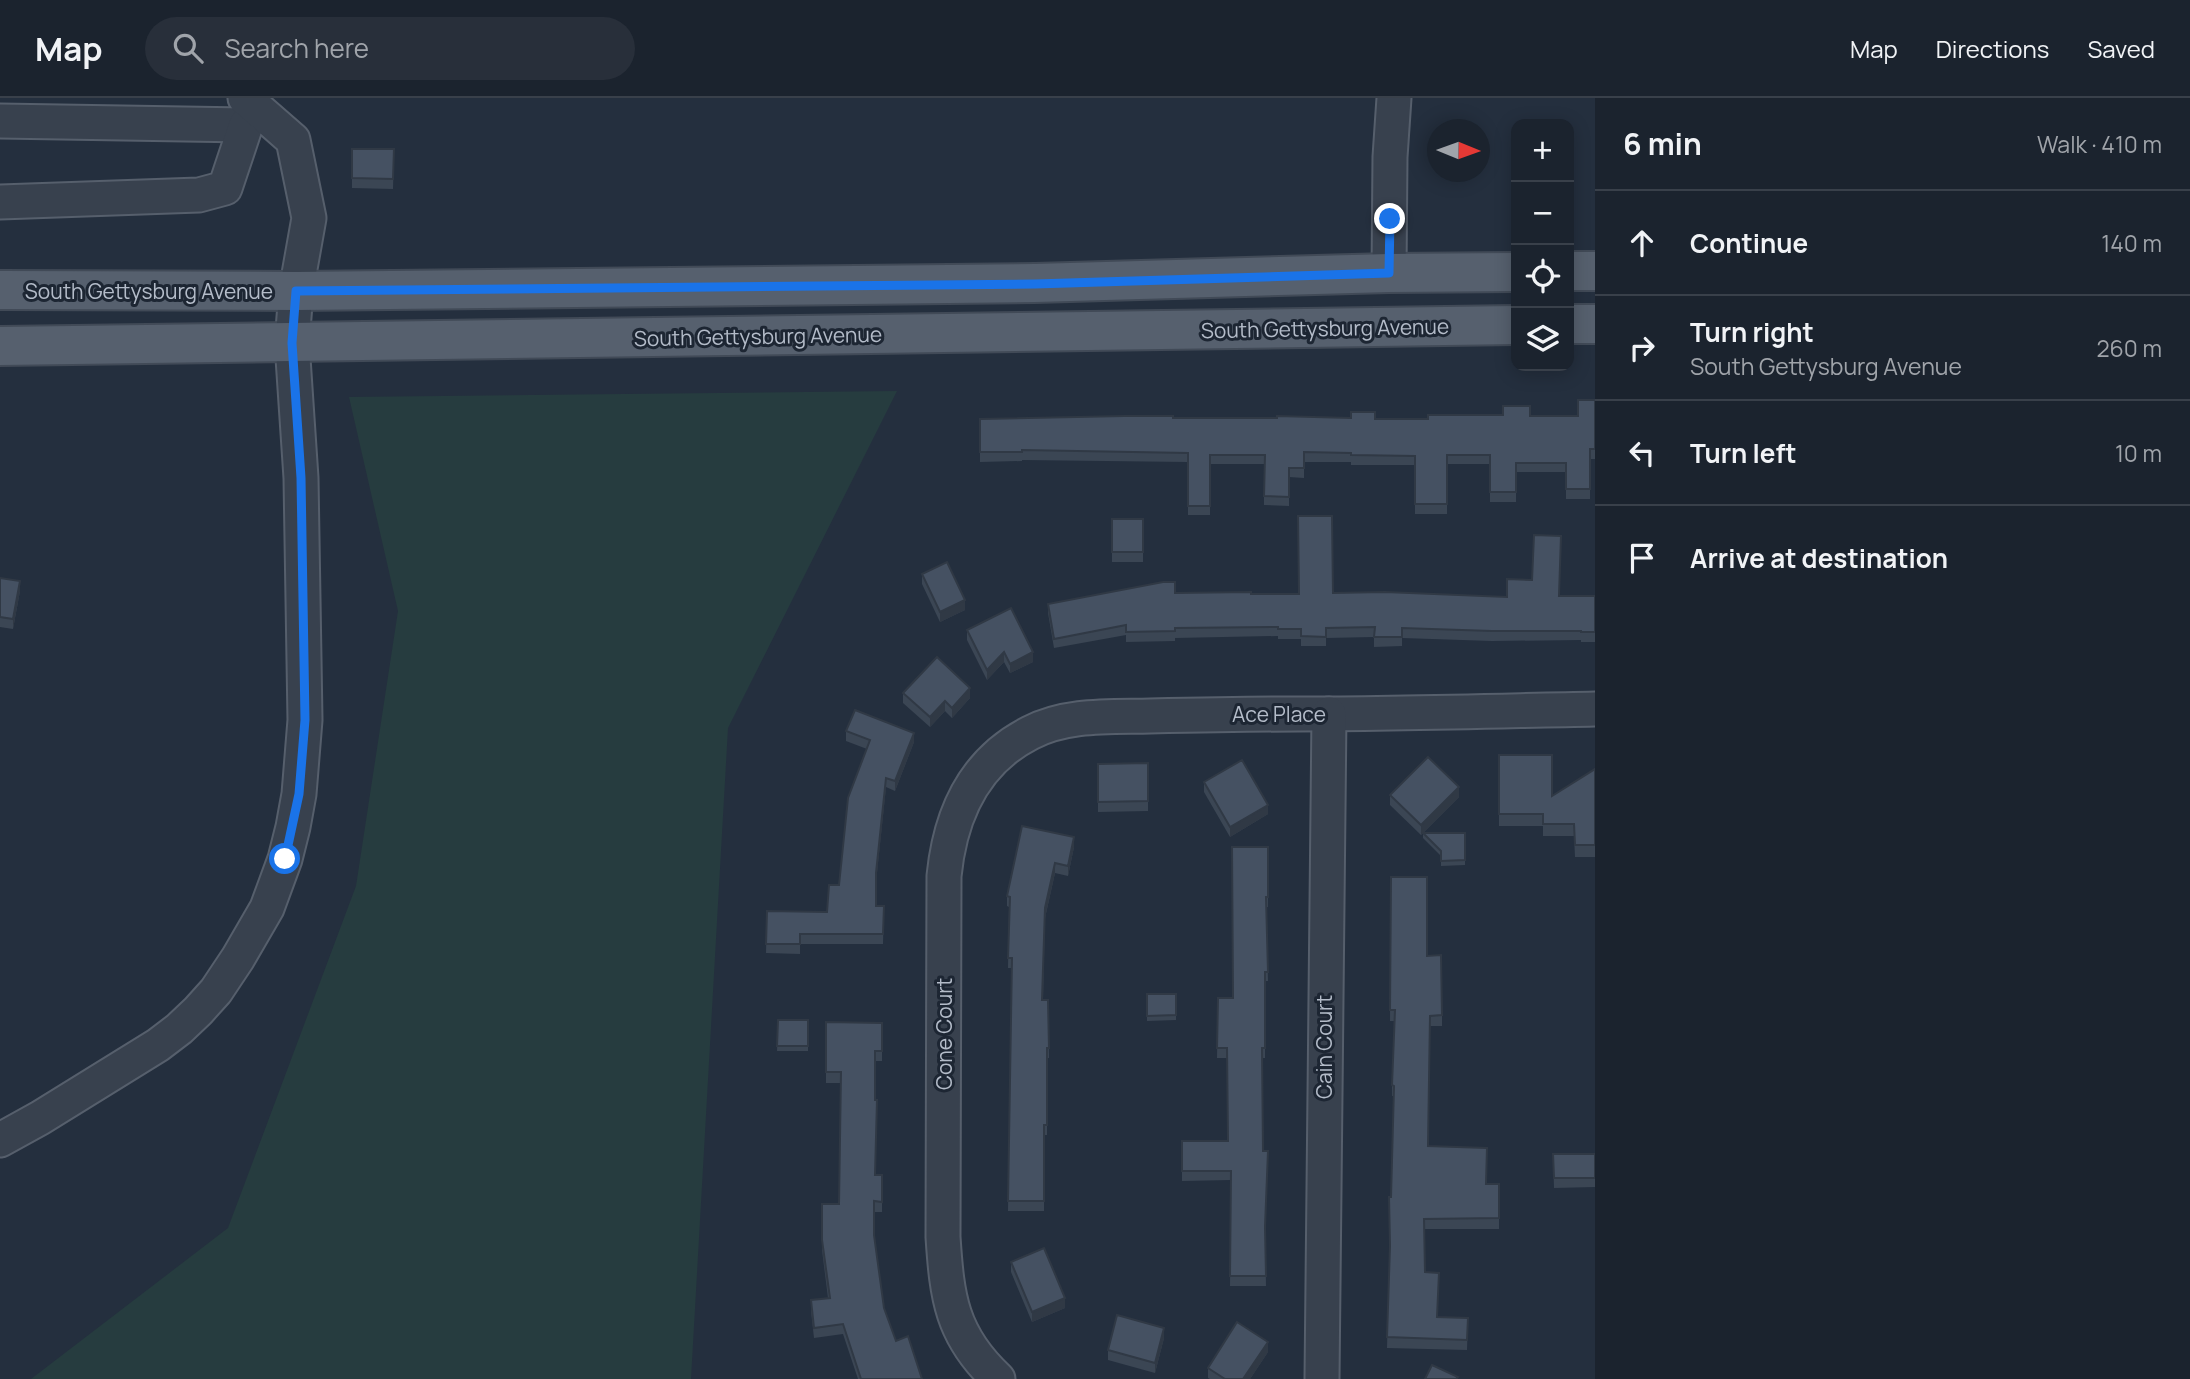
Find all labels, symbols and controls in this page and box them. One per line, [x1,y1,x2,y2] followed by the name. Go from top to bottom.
[145,17,635,80] search box
[35,26,103,71] text: Map
[169,29,207,67] icon: search
[225,30,369,66] text: Search here
[1850,32,1898,65] text: Map
[1936,32,2049,65] text: Directions
[2087,32,2155,65] text: Saved
[1427,119,1490,182] north arrow
[1511,119,1574,371] map controls
[1511,119,1574,182] button: +
[1623,123,1702,164] text: 6 min
[2037,128,2162,160] text: Walk · 410 m
[1511,182,1574,245] button: −
[1374,203,1405,234] route end
[1623,224,1661,262] icon: ahead
[1690,225,1808,261] text: Continue
[2101,227,2162,259] text: 140 m
[1511,245,1574,308] button: locate
[25,277,273,305] street label: South Gettysburg Avenue
[1511,308,1574,371] button: layers
[1201,312,1449,344] street label: South Gettysburg Avenue
[1690,314,1814,350] text: Turn right
[634,320,882,352] street label: South Gettysburg Avenue
[1623,329,1661,367] icon: right
[2096,332,2162,364] text: 260 m
[1690,350,1962,382] text: South Gettysburg Avenue
[1623,434,1661,472] icon: left
[1690,435,1797,471] text: Turn left
[2115,437,2162,469] text: 10 m
[1623,539,1661,577] icon: arrive
[1690,540,1948,576] text: Arrive at destination
[1232,700,1326,728] street label: Ace Place
[269,843,300,874] route start
[930,978,958,1090] street label: Cone Court
[1310,995,1338,1099] street label: Cain Court

